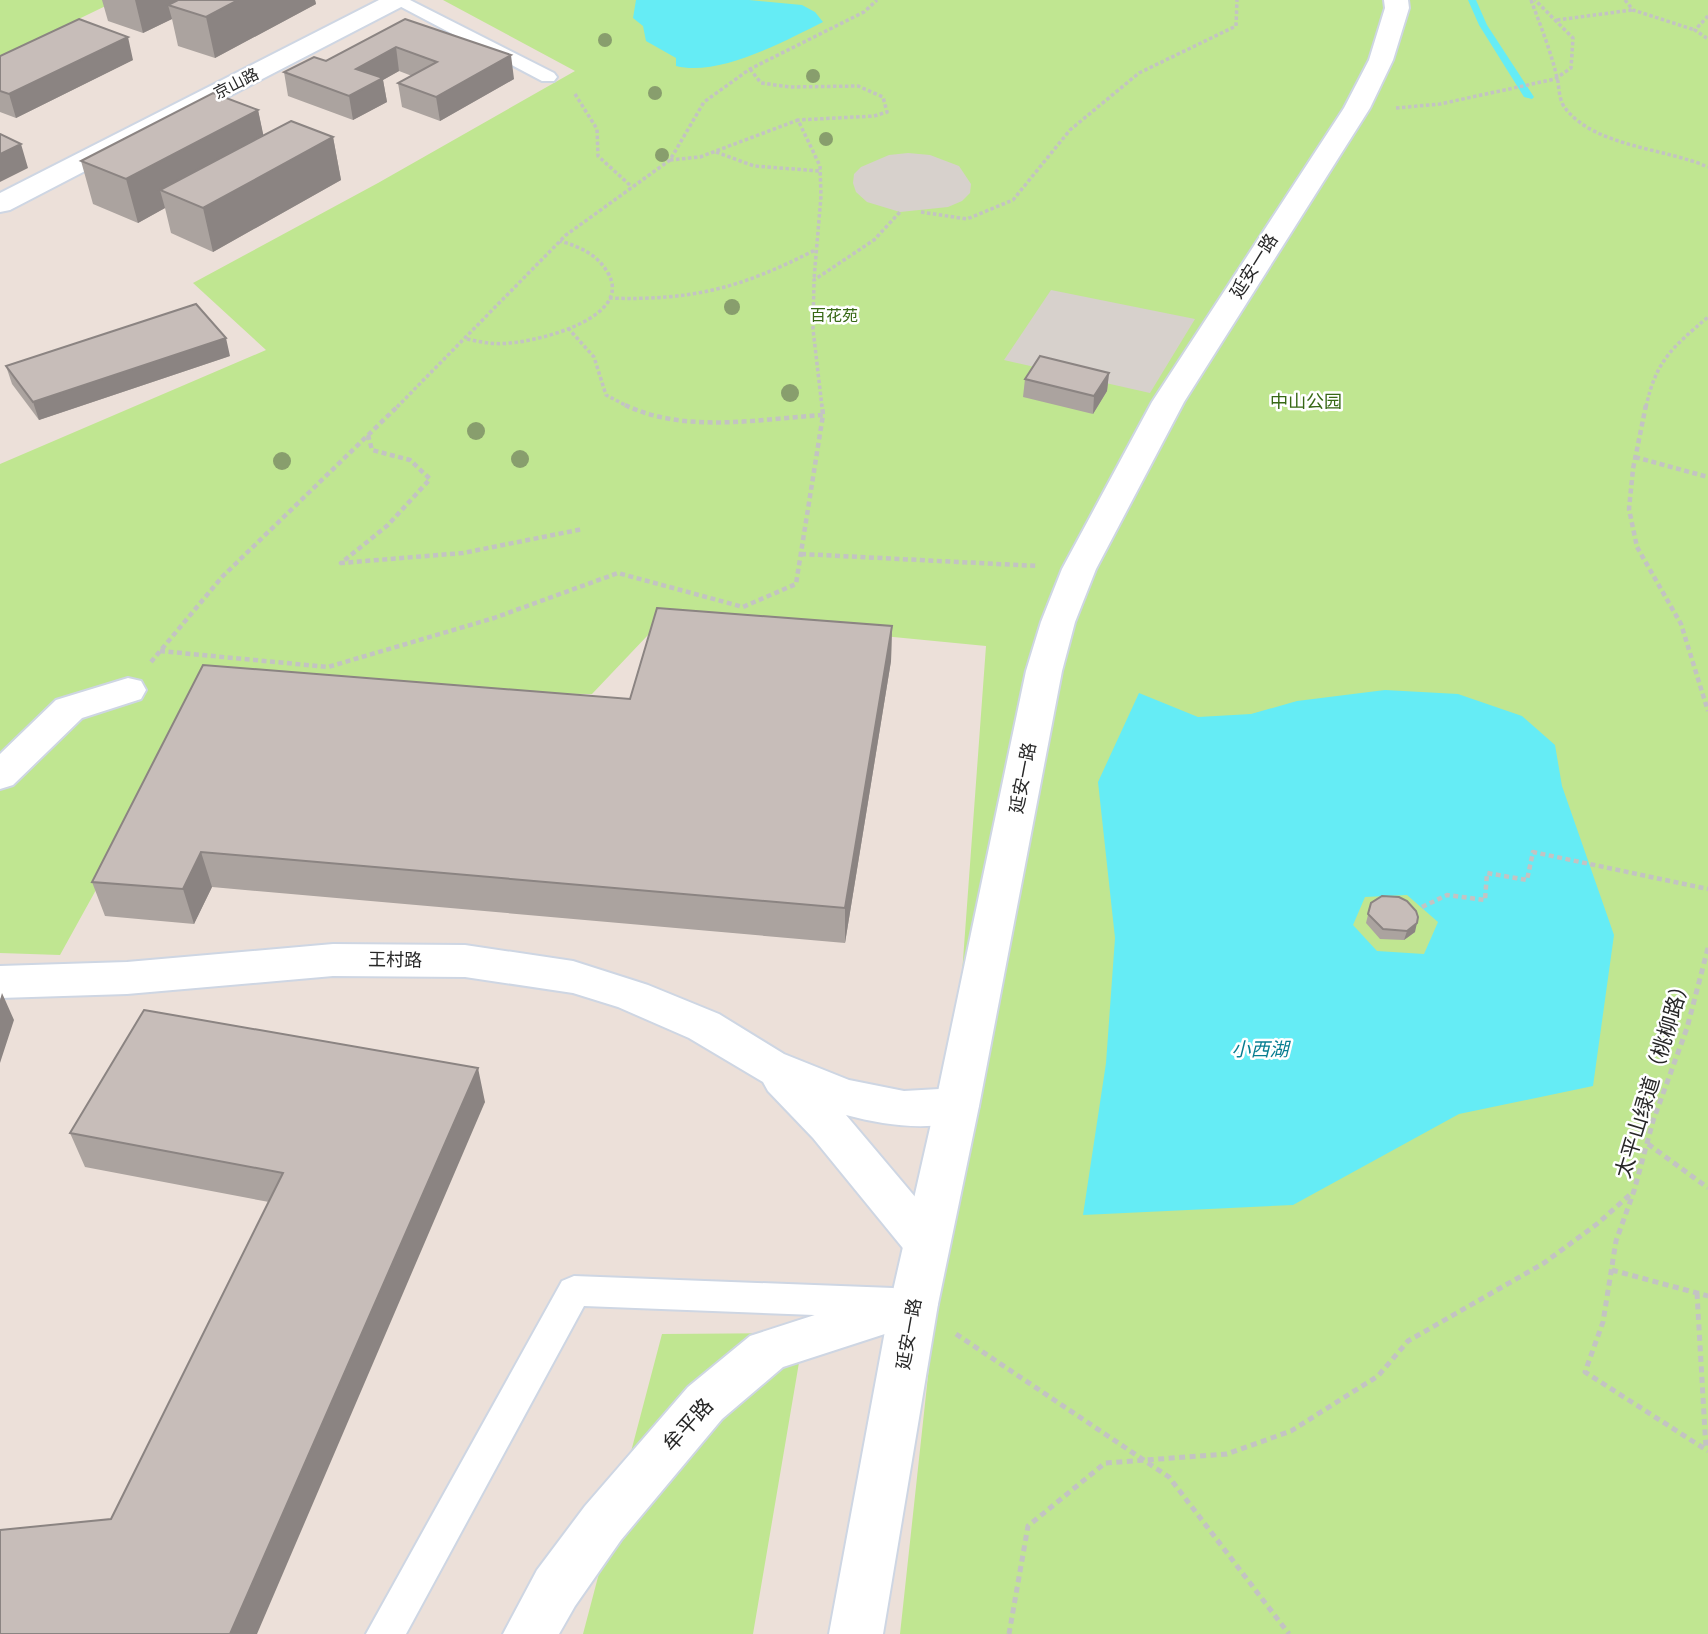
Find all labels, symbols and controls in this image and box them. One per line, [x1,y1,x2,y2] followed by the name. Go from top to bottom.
[209,61,263,105] street label: 京山路
[1223,228,1284,303] street label: 延安一路
[810,303,858,327] park label: 百花苑
[1270,388,1342,415] park label: 中山公园
[1002,740,1043,816] street label: 延安一路
[368,946,422,973] street label: 王村路
[1606,972,1698,1182] street label: 太平山绿道（桃柳路）
[1231,1034,1291,1063] water label: 小西湖
[889,1296,928,1372] street label: 延安一路
[654,1390,720,1458] street label: 牟平路

